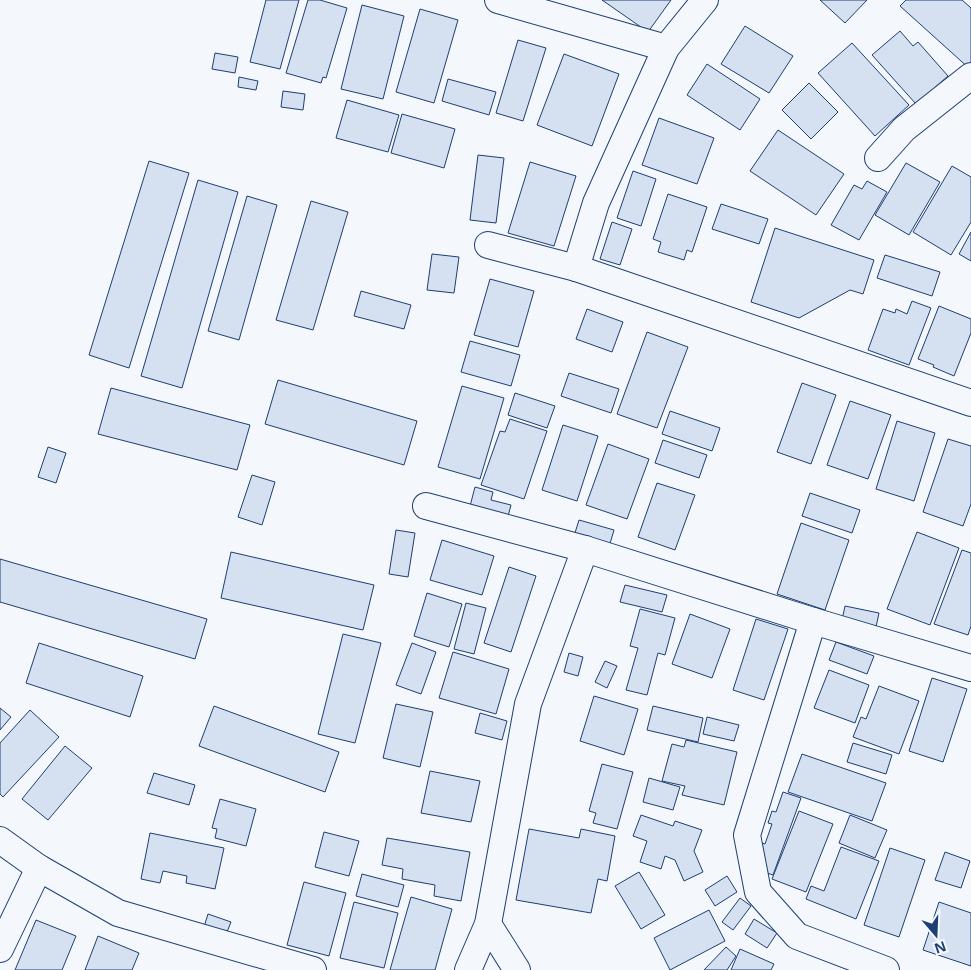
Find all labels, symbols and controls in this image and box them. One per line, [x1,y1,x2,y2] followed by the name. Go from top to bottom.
[911,910,961,960] north arrow
[932,937,949,959] text: N

